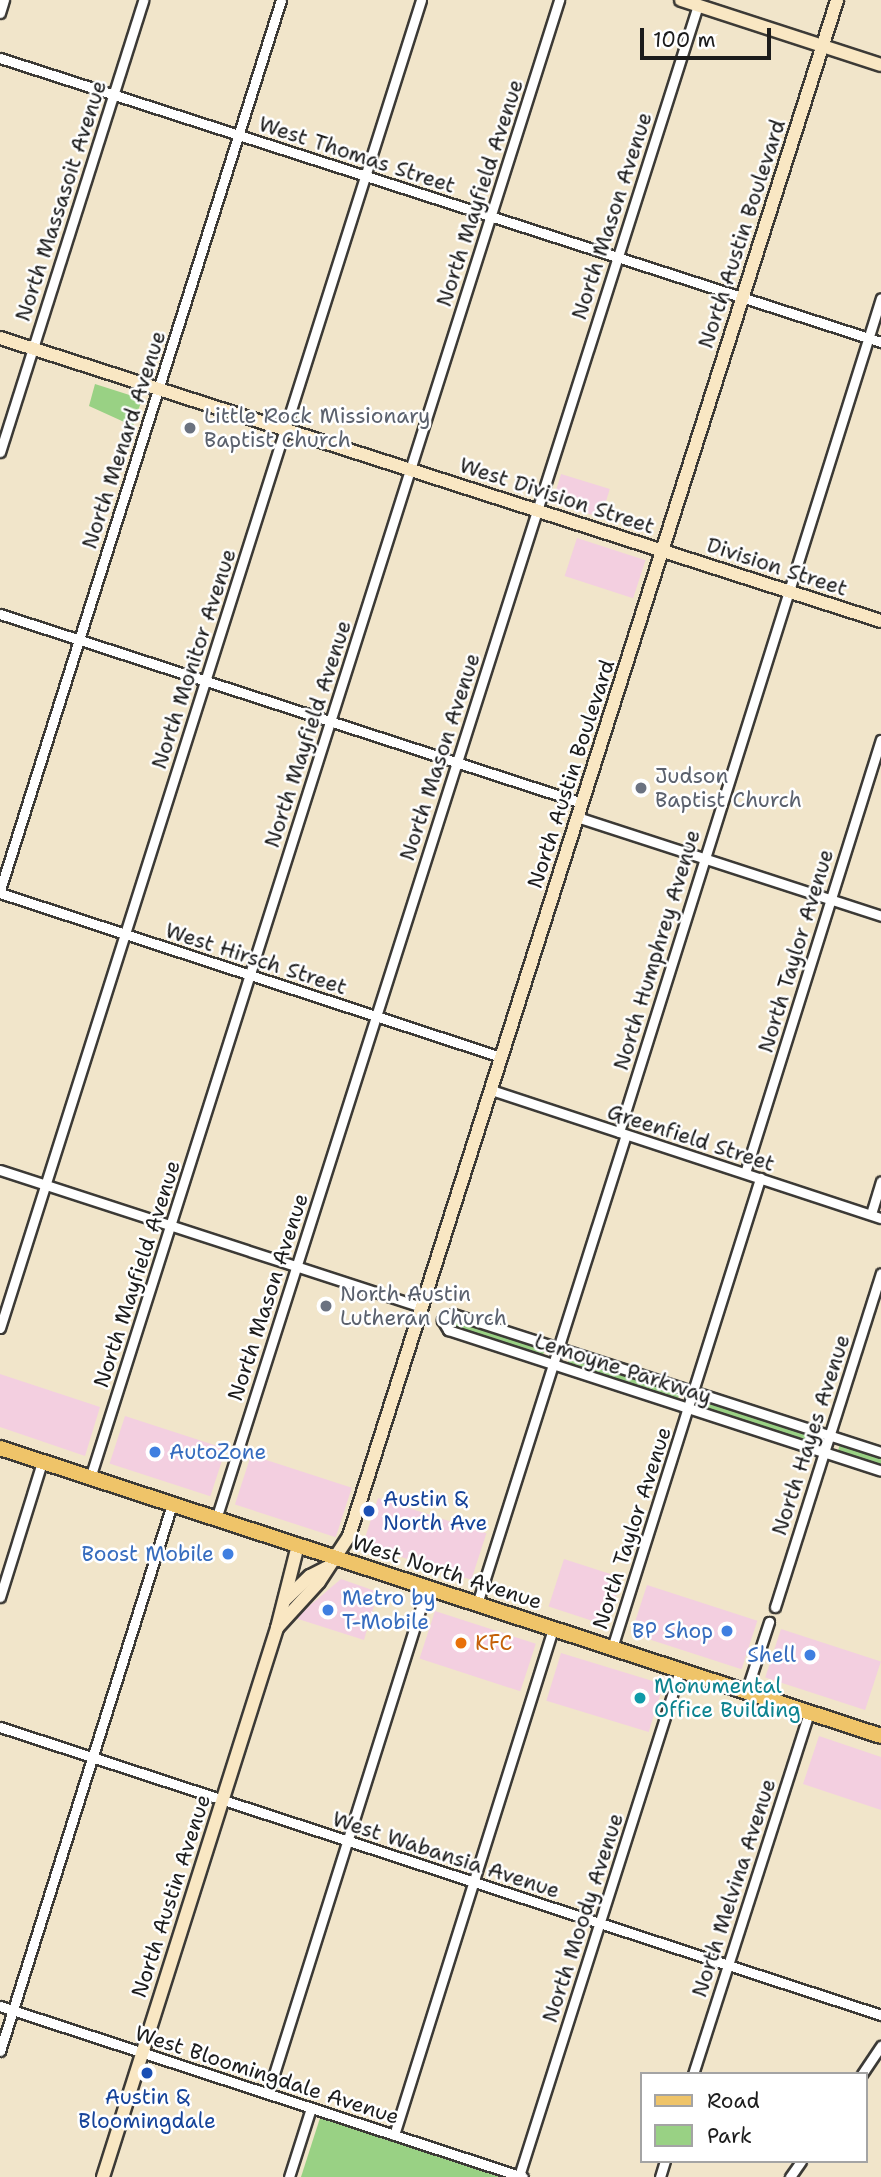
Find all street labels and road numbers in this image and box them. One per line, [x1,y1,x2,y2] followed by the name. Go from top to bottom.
[431,76,529,310] street label: North Mayfield Avenue
[10,77,112,325] street label: North Massasoit Avenue
[567,109,657,323] street label: North Mason Avenue
[256,111,458,199] street label: West Thomas Street
[693,116,791,352] street label: North Austin Boulevard
[77,328,171,552] street label: North Menard Avenue
[456,453,658,539] street label: West Division Street
[703,532,851,602] street label: Division Street
[146,546,242,772] street label: North Monitor Avenue
[259,617,357,851] street label: North Mayfield Avenue
[395,650,485,864] street label: North Mason Avenue
[522,656,620,892] street label: North Austin Boulevard
[608,827,706,1073] street label: North Humphrey Avenue
[753,846,839,1056] street label: North Taylor Avenue
[162,918,350,1000] street label: West Hirsch Street
[604,1099,778,1177] street label: Greenfield Street
[88,1157,186,1391] street label: North Mayfield Avenue
[223,1190,313,1404] street label: North Mason Avenue
[531,1328,715,1410] street label: Lemoyne Parkway
[767,1331,855,1539] street label: North Hayes Avenue
[587,1424,677,1632] street label: North Taylor Avenue
[349,1529,545,1615] street label: West North Avenue
[687,1776,781,2000] street label: North Melvina Avenue
[126,1791,216,2001] street label: North Austin Avenue
[329,1806,563,1904] street label: West Wabansia Avenue
[537,1810,629,2026] street label: North Moody Avenue
[132,2020,402,2130] street label: West Bloomingdale Avenue

